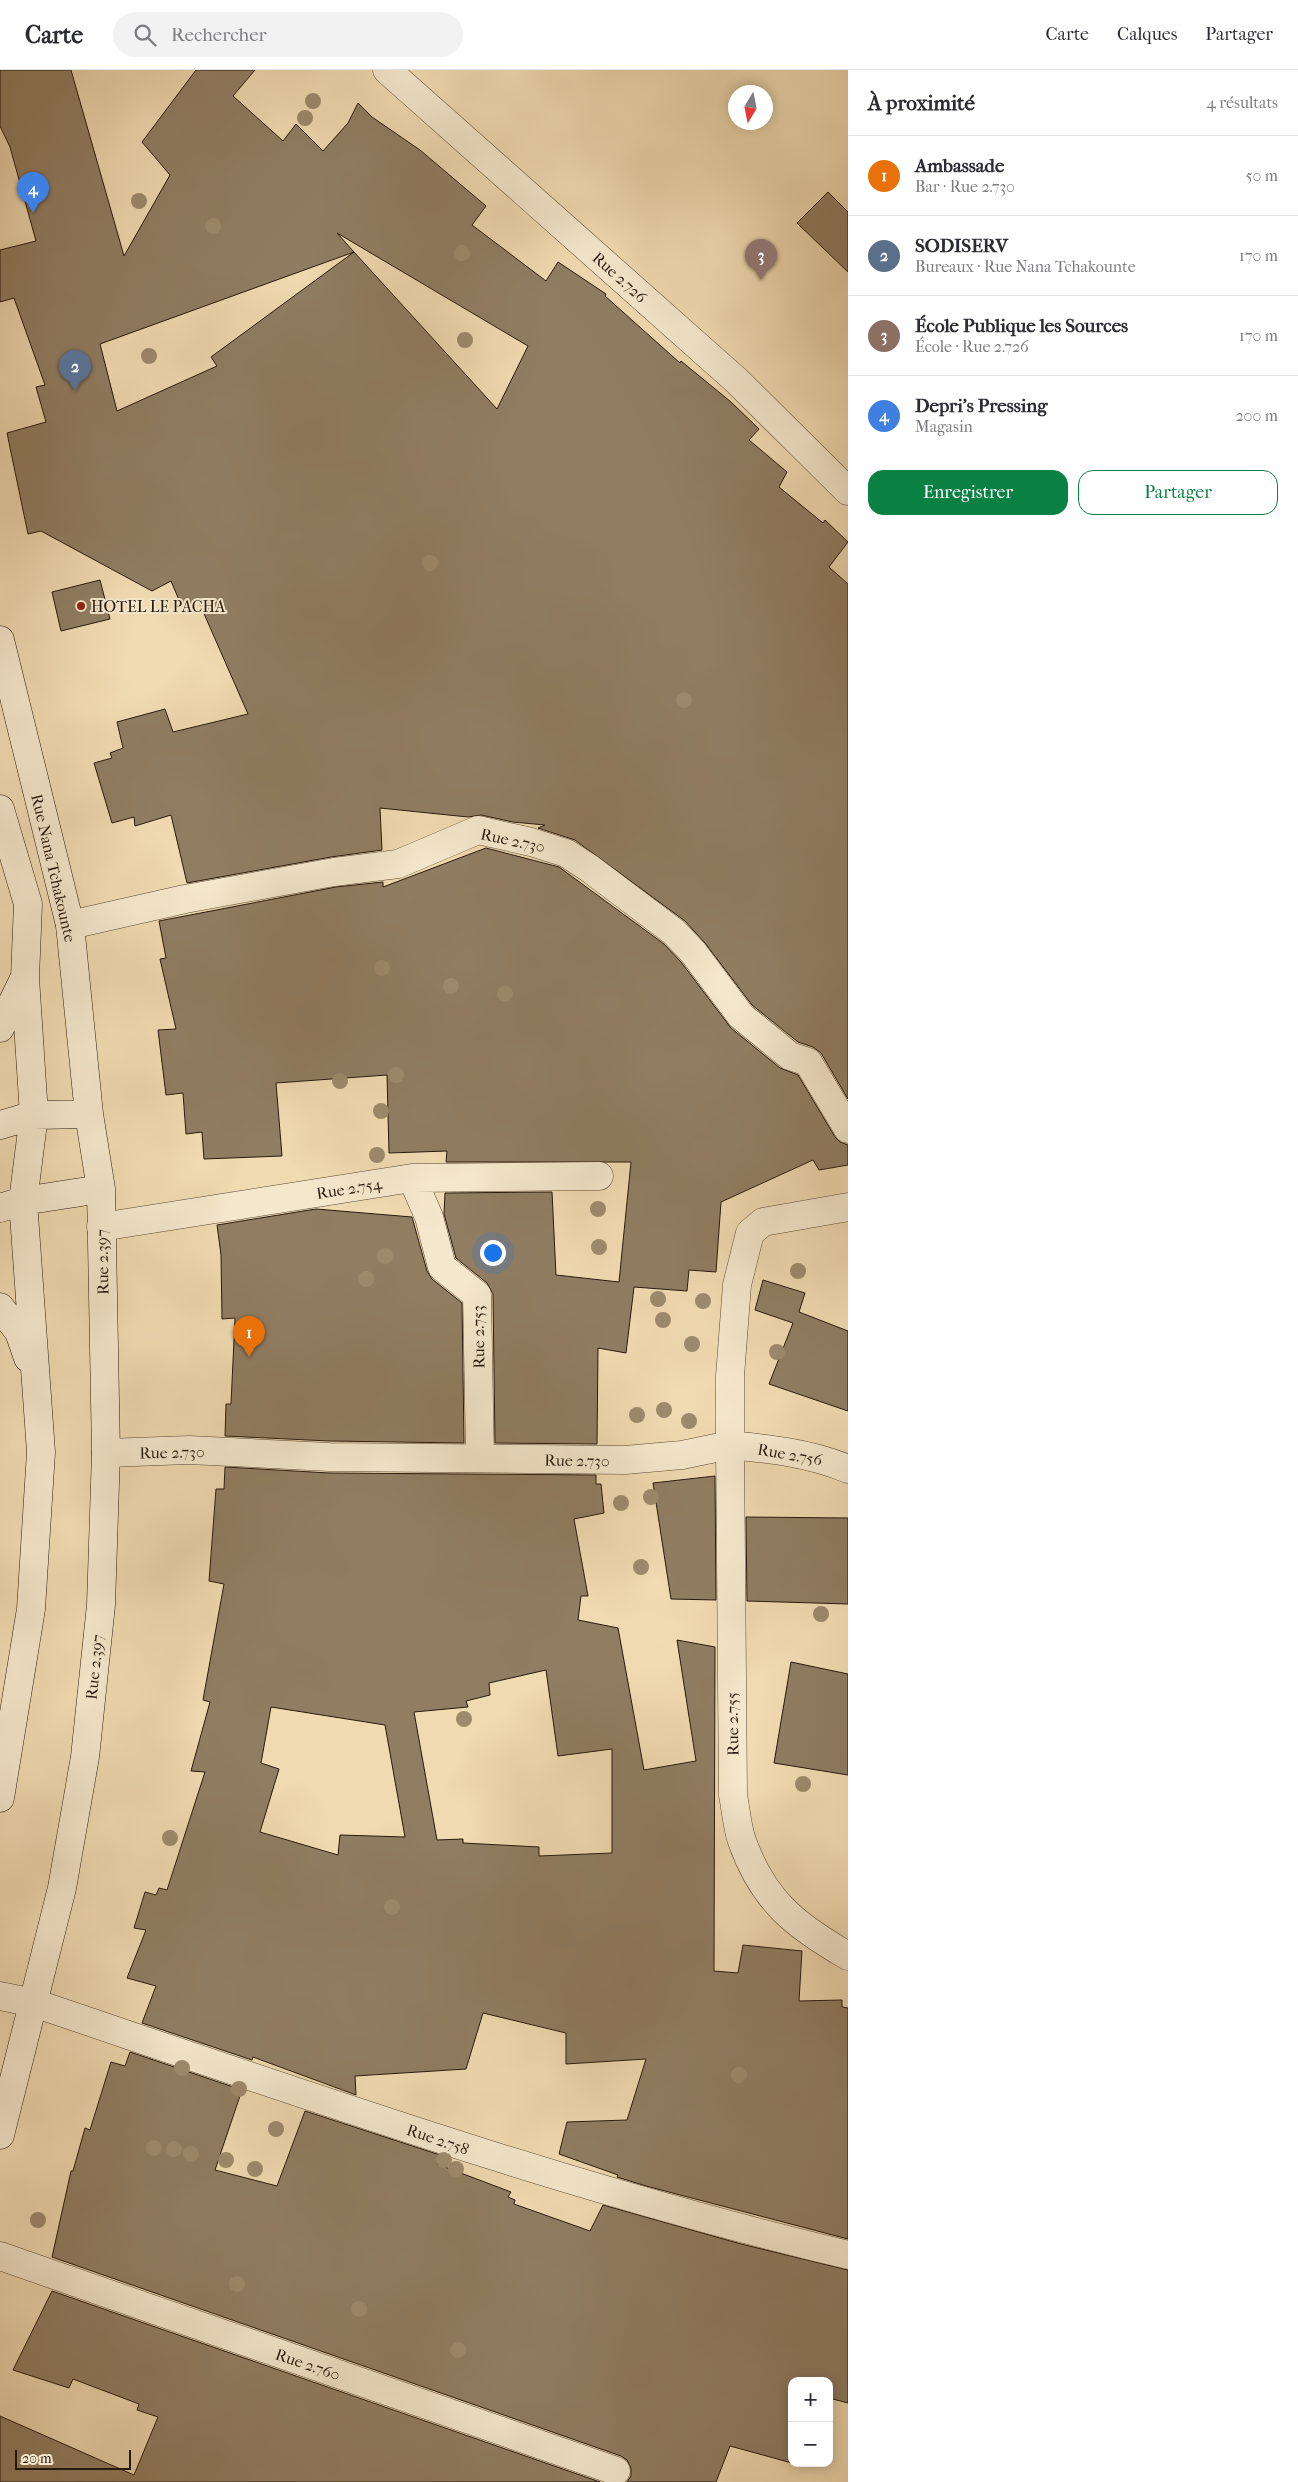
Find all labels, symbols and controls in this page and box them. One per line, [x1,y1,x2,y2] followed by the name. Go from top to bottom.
[113,12,463,57] search box
[25,21,83,49] text: Carte
[131,21,159,49] icon: search
[171,24,267,46] text: Rechercher
[1046,24,1089,45] text: Carte
[1117,24,1177,45] text: Calques
[1205,24,1273,45] text: Partager
[728,85,773,130] north arrow
[868,91,975,115] text: À proximité
[1206,93,1278,112] text: 4 résultats
[915,155,1004,177] text: Ambassade
[881,166,887,185] text: 1
[1246,166,1278,185] text: 50 m
[17,172,49,213] pin: 4
[915,177,1015,196] text: Bar · Rue 2.730
[915,235,1008,257] text: SODISERV
[745,239,777,280] pin: 3
[880,246,888,265] text: 2
[1239,246,1278,265] text: 170 m
[589,248,651,307] street label: Rue 2.726
[915,257,1136,276] text: Bureaux · Rue Nana Tchakounte
[915,315,1128,337] text: École Publique les Sources
[881,326,887,345] text: 3
[1239,326,1278,345] text: 170 m
[915,337,1029,356] text: École · Rue 2.726
[59,350,91,391] pin: 2
[915,395,1047,417] text: Depri's Pressing
[879,406,889,425] text: 4
[1235,406,1278,425] text: 200 m
[915,417,973,436] text: Magasin
[868,470,1068,515] button: Enregistrer
[1078,470,1278,515] button: Partager
[91,597,226,616] place label: HOTEL LE PACHA
[75,600,87,612] marker: HOTEL LE PACHA
[27,792,80,944] street label: Rue Nana Tchakounte
[479,824,547,857] street label: Rue 2.730
[315,1174,384,1203] street label: Rue 2.754
[92,1229,113,1295] street label: Rue 2.397
[480,1240,506,1266] your location
[468,1305,489,1369] street label: Rue 2.753
[233,1316,265,1357] pin: 1
[756,1439,824,1470] street label: Rue 2.756
[139,1442,205,1463] street label: Rue 2.730
[544,1450,610,1471] street label: Rue 2.730
[82,1633,107,1701] street label: Rue 2.397
[722,1692,743,1756] street label: Rue 2.755
[404,2120,472,2159] street label: Rue 2.758
[273,2345,343,2384] street label: Rue 2.760
[788,2377,833,2467] map controls
[788,2377,833,2422] button: +
[788,2422,833,2467] button: −
[15,2447,131,2470] scale bar
[22,2450,52,2467] text: 20 m

